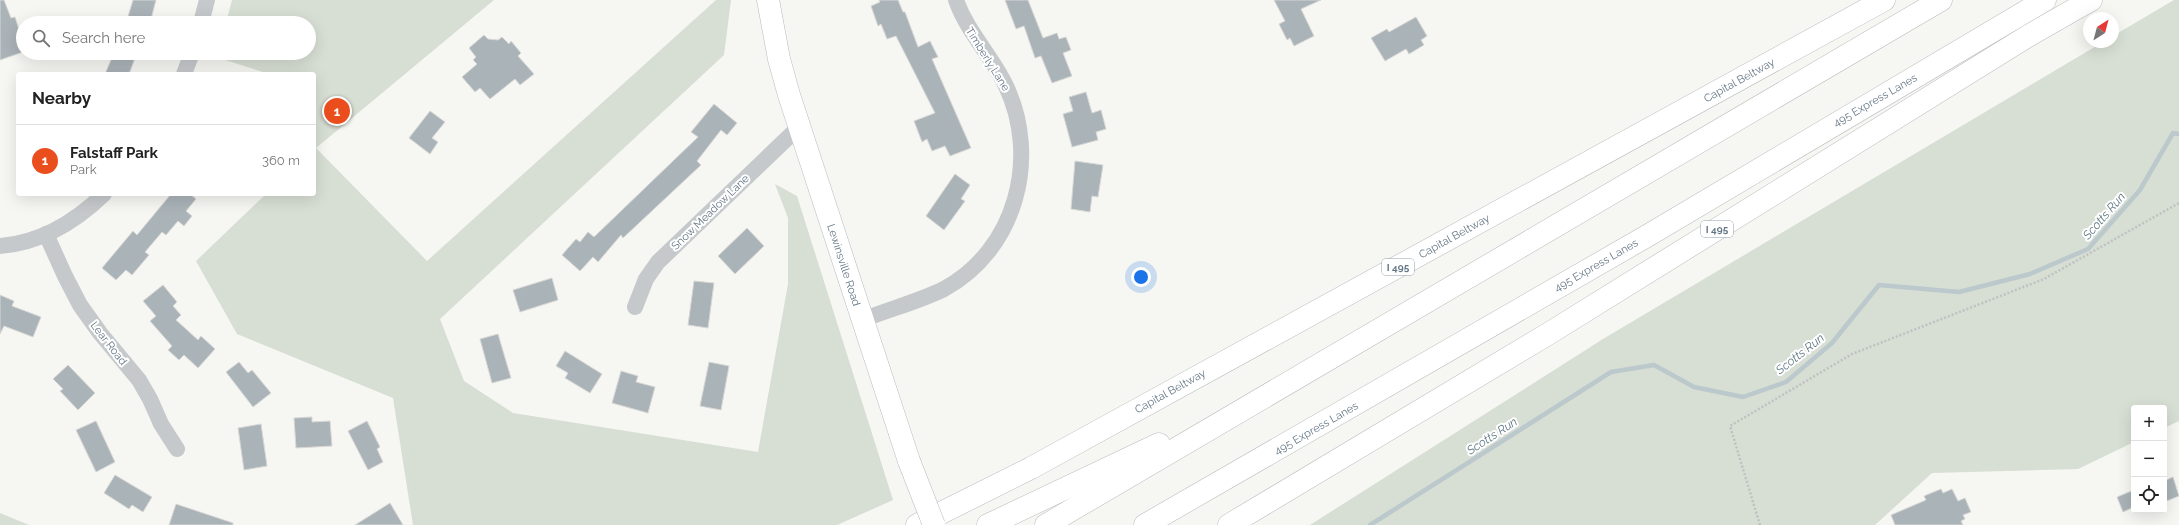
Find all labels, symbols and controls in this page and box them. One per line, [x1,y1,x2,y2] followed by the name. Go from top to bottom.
[2083,12,2119,48] north arrow
[16,16,316,60] search box
[963,25,1013,94] street label: Timberly Lane
[30,27,52,49] icon: search
[62,29,145,47] text: Search here
[1702,56,1777,105] street label: Capital Beltway
[1831,71,1919,130] street label: 495 Express Lanes
[32,88,91,108] text: Nearby
[324,96,350,126] pin: 1
[70,144,158,162] text: Falstaff Park
[42,153,48,168] text: 1
[262,153,300,168] text: 360 m
[70,162,97,177] text: Park
[669,172,752,253] street label: Snow Meadow Lane
[2079,190,2128,243] water label: Scotts Run
[1417,212,1492,261] street label: Capital Beltway
[1701,221,1733,237] road number: I 495
[824,223,863,308] street label: Lewinsville Road
[1552,236,1640,295] street label: 495 Express Lanes
[1382,259,1414,275] road number: I 495
[1131,267,1151,287] your location
[88,319,130,368] street label: Lear Road
[1772,331,1827,378] water label: Scotts Run
[1133,367,1208,416] street label: Capital Beltway
[1272,399,1360,458] street label: 495 Express Lanes
[2131,405,2167,513] map controls
[2131,405,2167,441] button: +
[1463,414,1520,458] water label: Scotts Run
[2131,441,2167,477] button: −
[2131,477,2167,513] button: locate

